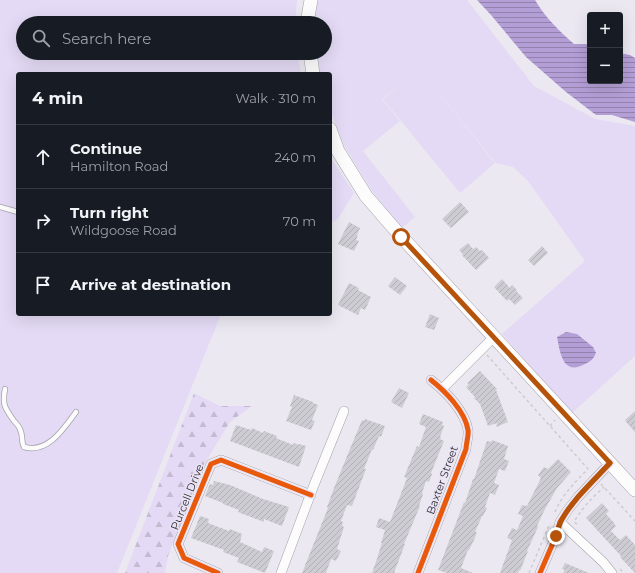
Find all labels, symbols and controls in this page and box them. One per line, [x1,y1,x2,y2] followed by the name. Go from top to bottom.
[587,12,623,84] map controls
[587,12,623,48] button: +
[16,16,332,60] search box
[30,27,52,49] icon: search
[62,29,151,48] text: Search here
[587,48,623,84] button: −
[32,88,83,108] text: 4 min
[235,90,316,106] text: Walk · 310 m
[70,139,142,158] text: Continue
[32,146,54,168] icon: ahead
[275,149,316,165] text: 240 m
[70,158,168,174] text: Hamilton Road
[70,203,149,222] text: Turn right
[32,210,54,232] icon: right
[283,213,316,229] text: 70 m
[70,222,177,238] text: Wildgoose Road
[392,228,410,246] route start
[32,274,54,296] icon: arrive
[70,275,231,294] text: Arrive at destination
[423,443,461,516] street label: Baxter Street
[167,462,207,532] street label: Purcell Drive
[547,527,565,545] route end

